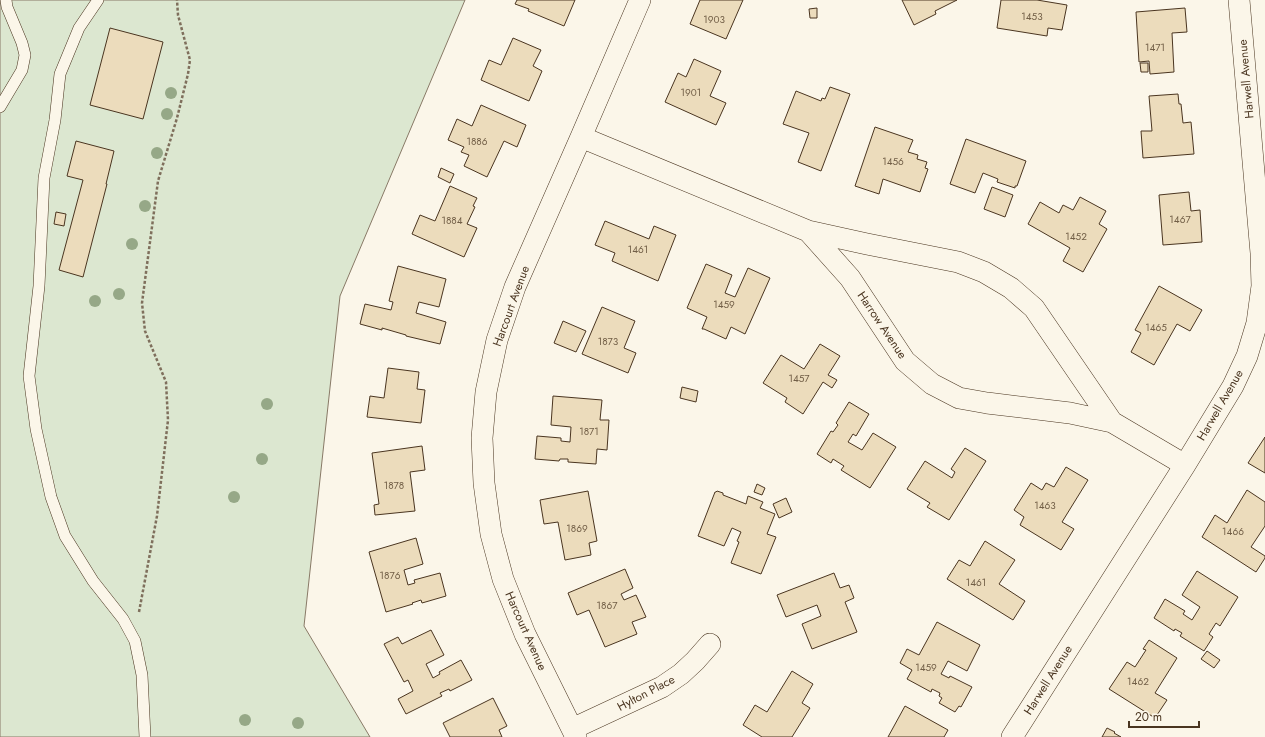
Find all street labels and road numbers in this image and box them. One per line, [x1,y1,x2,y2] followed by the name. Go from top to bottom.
[1234,39,1258,119] street label: Harwell Avenue
[488,263,534,349] street label: Harcourt Avenue
[853,288,911,362] street label: Harrow Avenue
[1192,366,1248,444] street label: Harwell Avenue
[501,589,551,673] street label: Harcourt Avenue
[1019,642,1077,718] street label: Harwell Avenue
[614,670,678,716] street label: Hylton Place

